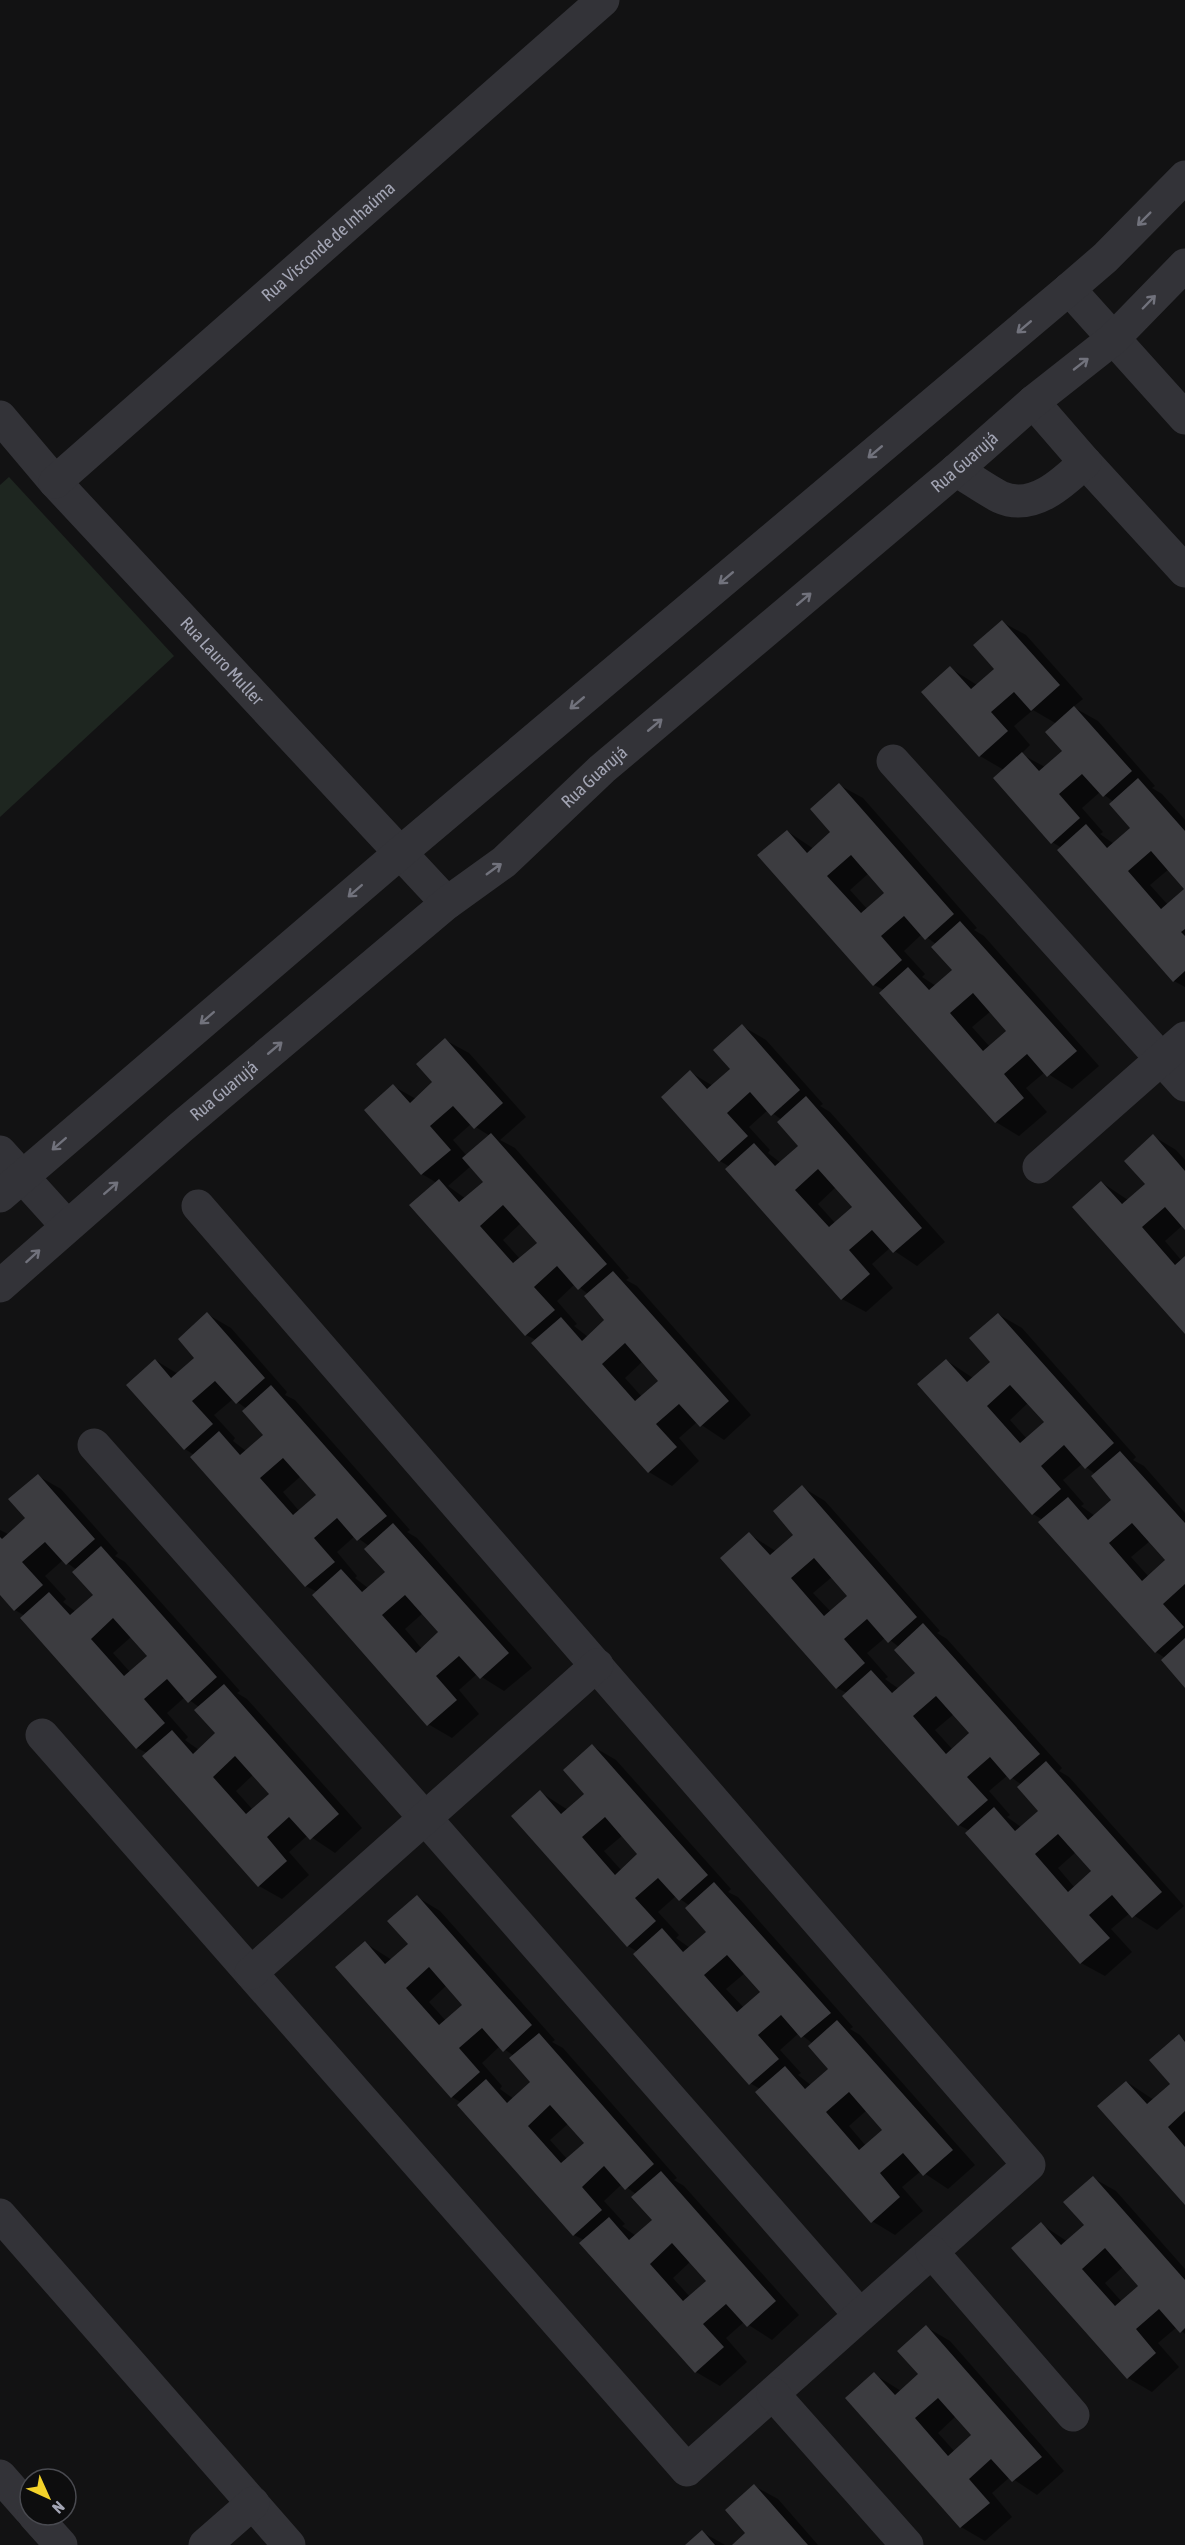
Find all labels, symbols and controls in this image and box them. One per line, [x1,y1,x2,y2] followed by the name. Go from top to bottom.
[257,177,399,305] street label: Rua Visconde de Inhaúma
[1136,211,1151,226] one-way arrow
[1142,294,1156,309] one-way arrow
[1017,320,1033,333] one-way arrow
[1073,358,1089,371] one-way arrow
[927,427,1002,496] street label: Rua Guarujá
[867,446,883,459] one-way arrow
[719,571,734,585] one-way arrow
[796,592,811,606] one-way arrow
[176,613,269,710] street label: Rua Lauro Muller
[569,697,585,710] one-way arrow
[647,718,663,731] one-way arrow
[557,741,631,812] street label: Rua Guarujá
[485,862,501,875] one-way arrow
[348,884,363,898] one-way arrow
[199,1011,215,1024] one-way arrow
[267,1041,283,1054] one-way arrow
[186,1056,262,1125] street label: Rua Guarujá
[51,1138,67,1151] one-way arrow
[103,1181,118,1195] one-way arrow
[25,1249,40,1263] one-way arrow
[18,2467,78,2527] north arrow
[49,2498,68,2517] text: N

